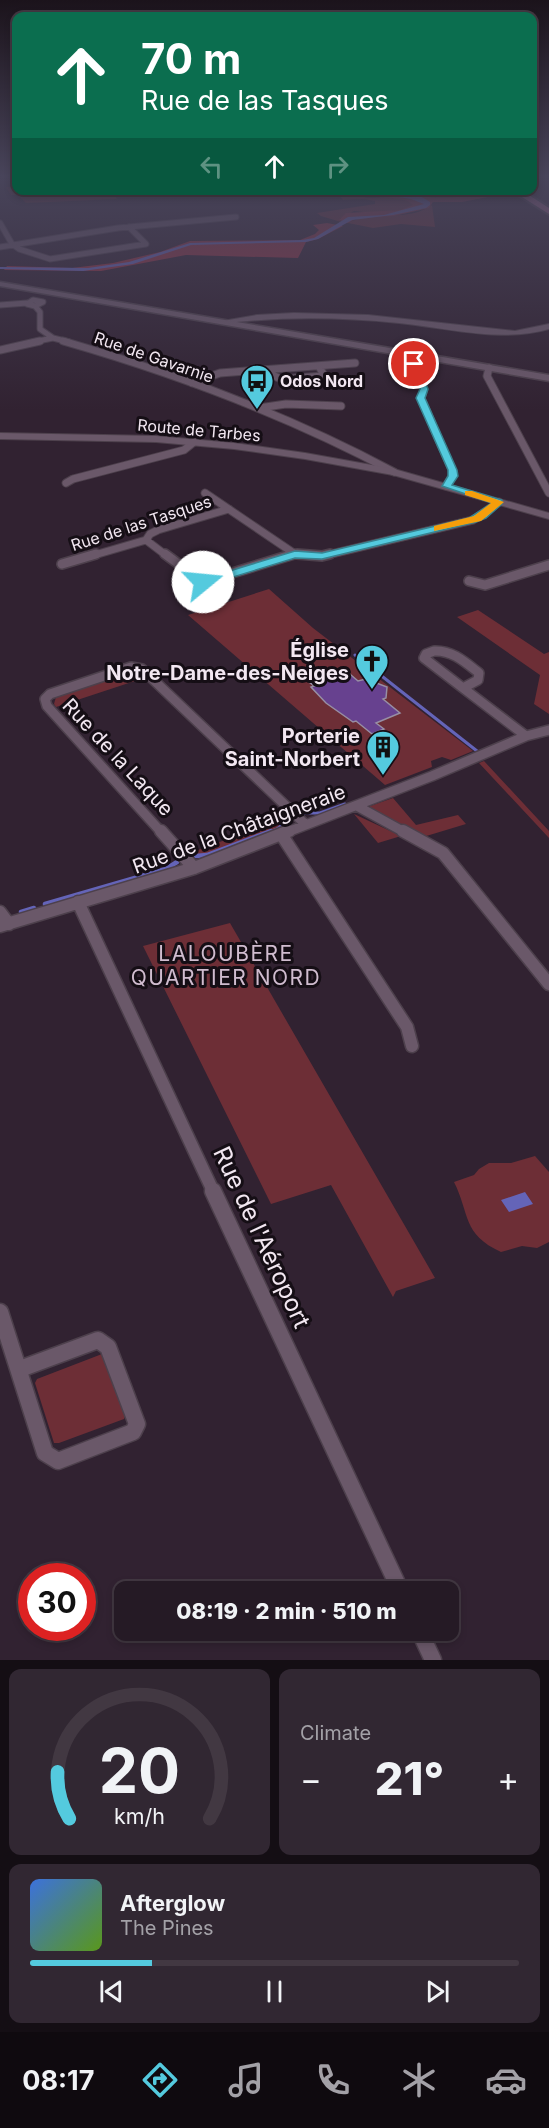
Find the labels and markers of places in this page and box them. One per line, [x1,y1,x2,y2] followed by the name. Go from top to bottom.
[388,338,439,389] pin
[239,363,275,410] bus stop icon: Odos Nord
[280,371,363,391] place label: Odos Nord
[106,637,349,685] place label: Église Notre-Dame-des-Neiges
[354,643,390,690] church icon: Église Notre-Dame-des-Neiges
[225,724,360,771] place label: Porterie Saint-Norbert
[365,729,401,776] building icon: Porterie Saint-Norbert

